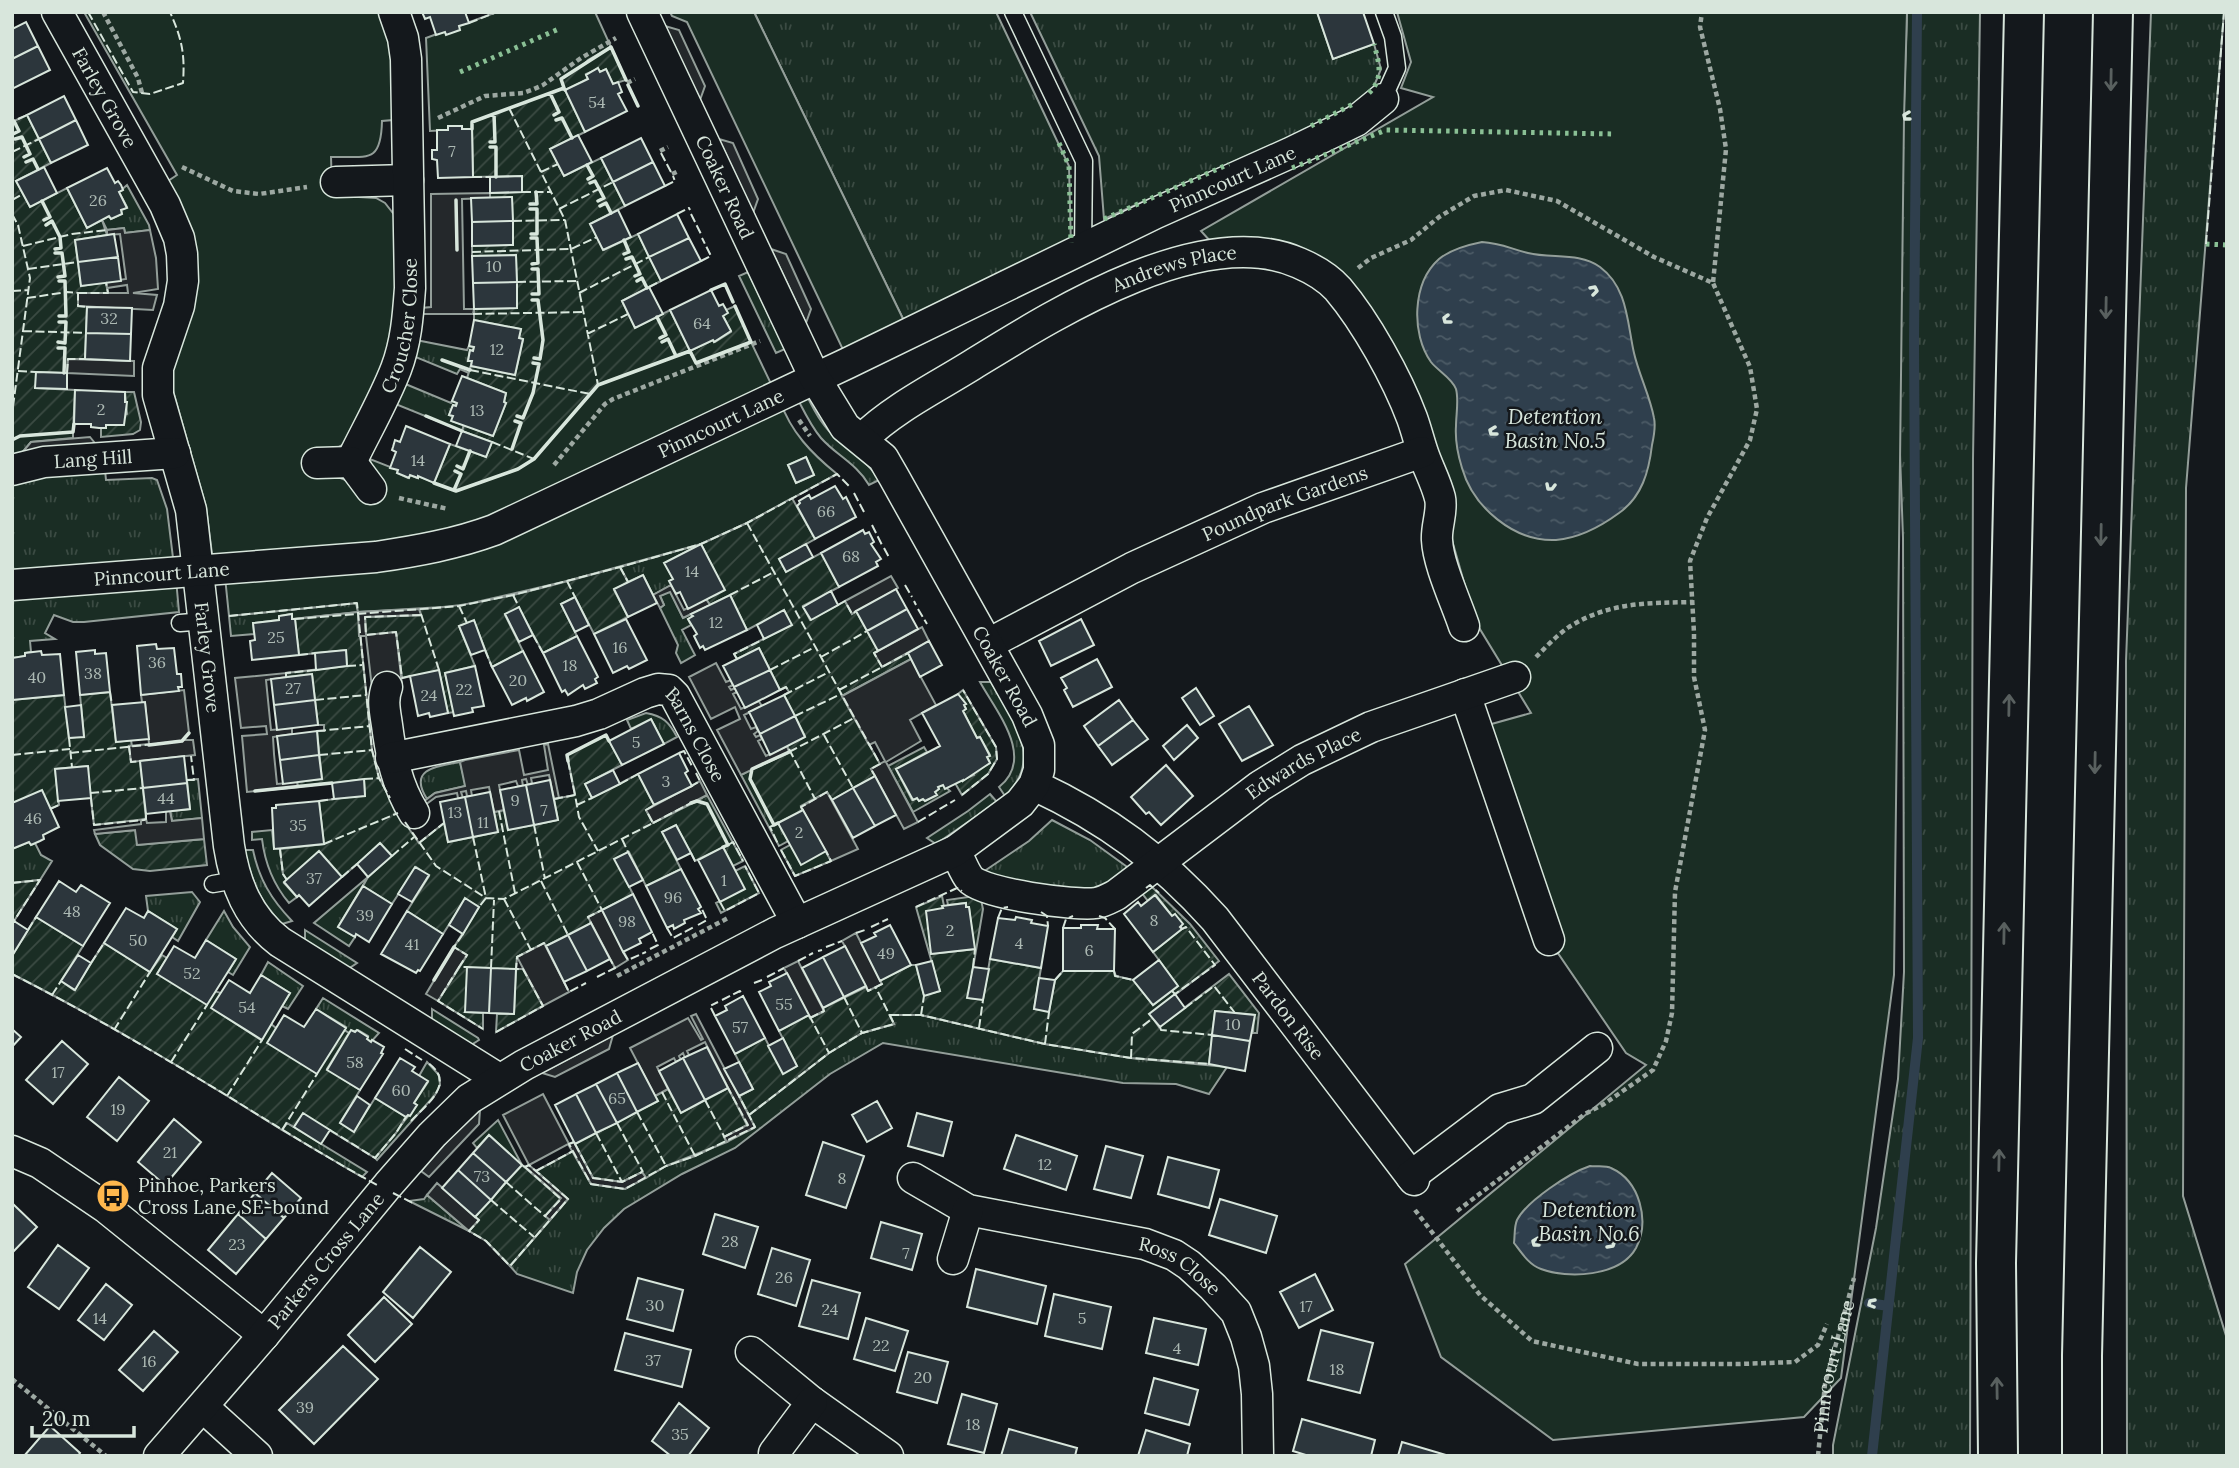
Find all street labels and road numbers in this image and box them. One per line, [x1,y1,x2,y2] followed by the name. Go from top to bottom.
[67,43,143,152] street label: Farley Grove
[690,131,760,243] street label: Coaker Road
[1165,140,1299,218] street label: Pinncourt Lane
[1107,240,1237,298] street label: Andrews Place
[375,258,422,397] street label: Croucher Close
[654,383,787,463] street label: Pinncourt Lane
[53,444,133,473] street label: Lang Hill
[1198,460,1371,546] street label: Poundpark Gardens
[93,556,230,591] street label: Pinncourt Lane
[189,601,226,714] street label: Farley Grove
[967,621,1043,731] street label: Coaker Road
[661,682,731,786] street label: Barns Close
[1241,722,1365,805] street label: Edwards Place
[1247,966,1330,1064] street label: Pardon Rise
[515,1004,625,1077] street label: Coaker Road
[262,1187,389,1334] street label: Parkers Cross Lane
[1137,1231,1226,1300] street label: Ross Close
[1808,1297,1859,1434] street label: Pinncourt Lane

